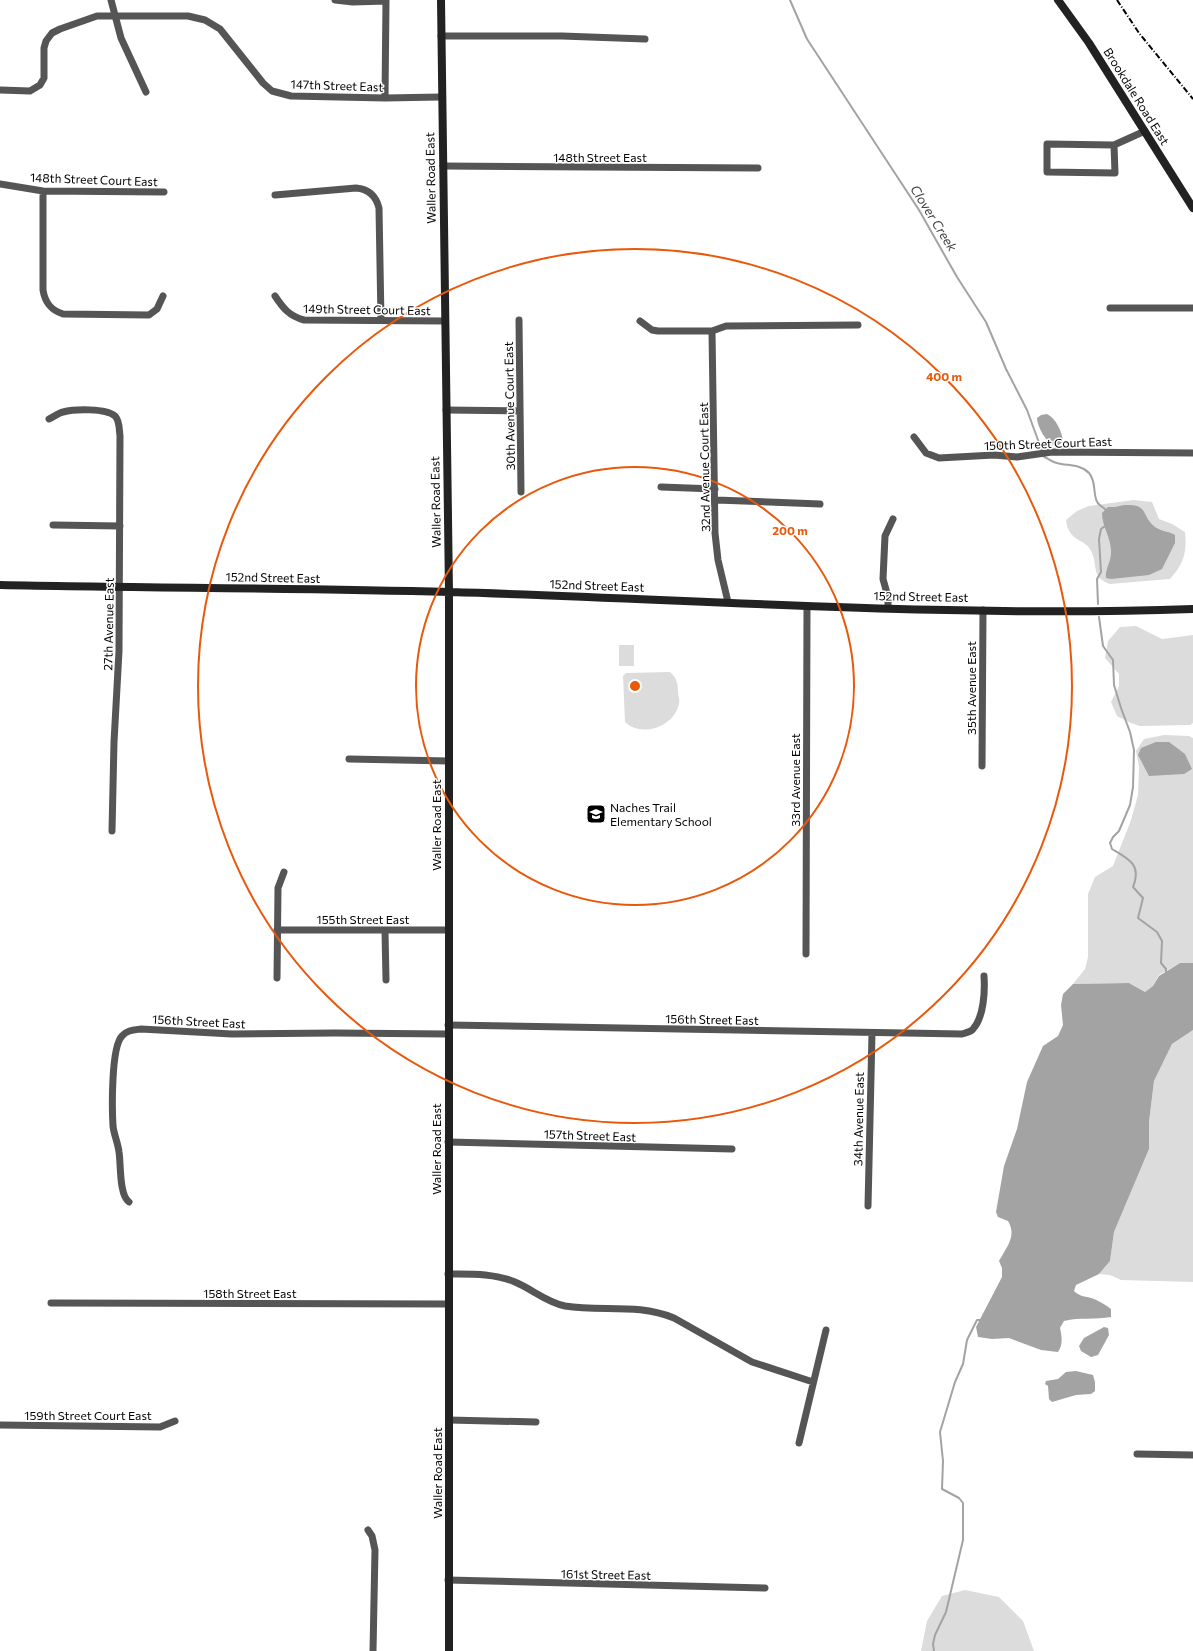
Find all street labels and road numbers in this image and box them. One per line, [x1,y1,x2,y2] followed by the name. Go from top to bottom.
[1101,45,1173,147] street label: Brookdale Road East
[291,76,384,94] street label: 147th Street East
[422,132,438,224] street label: Waller Road East
[553,150,647,164] street label: 148th Street East
[30,170,158,188] street label: 148th Street Court East
[303,301,431,317] street label: 149th Street Court East
[501,341,517,471] street label: 30th Avenue Court East
[696,402,712,532] street label: 32nd Avenue Court East
[984,434,1112,452] street label: 150th Street Court East
[427,456,443,548] street label: Waller Road East
[226,569,321,585] street label: 152nd Street East
[549,576,645,594] street label: 152nd Street East
[100,577,116,671] street label: 27th Avenue East
[874,588,969,604] street label: 152nd Street East
[964,641,978,735] street label: 35th Avenue East
[788,733,802,827] street label: 33rd Avenue East
[429,779,443,871] street label: Waller Road East
[317,912,410,926] street label: 155th Street East
[665,1011,759,1027] street label: 156th Street East
[152,1012,246,1030] street label: 156th Street East
[850,1072,866,1166] street label: 34th Avenue East
[429,1103,443,1195] street label: Waller Road East
[544,1126,637,1144] street label: 157th Street East
[203,1286,297,1300] street label: 158th Street East
[24,1408,152,1422] street label: 159th Street Court East
[430,1427,444,1519] street label: Waller Road East
[561,1566,651,1582] street label: 161st Street East

